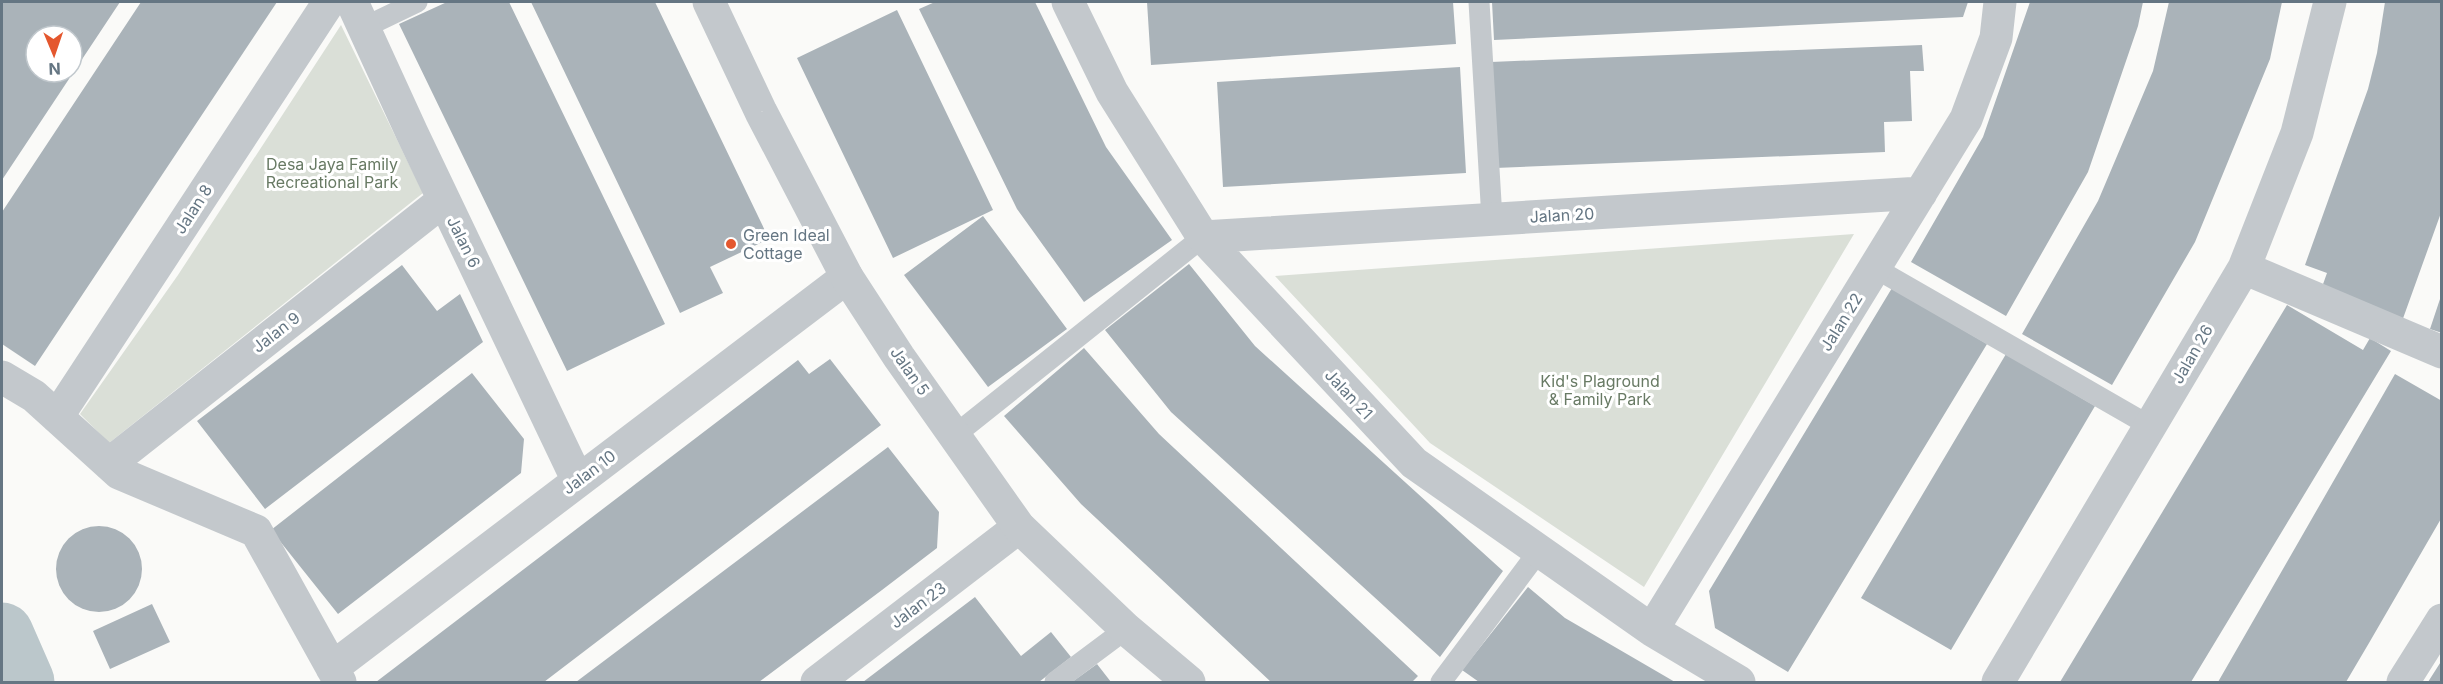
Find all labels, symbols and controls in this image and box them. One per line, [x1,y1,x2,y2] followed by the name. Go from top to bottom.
[24,24,84,84] north arrow
[48,59,61,79] text: N
[266,154,398,192] park label: Desa Jaya Family Recreational Park
[170,181,216,237] street label: Jalan 8
[1529,203,1595,227] street label: Jalan 20
[443,213,485,271] street label: Jalan 6
[743,225,830,263] place label: Green Ideal Cottage
[724,237,738,251] marker: Green Ideal Cottage
[1815,289,1867,355] street label: Jalan 22
[248,307,304,357] street label: Jalan 9
[2167,321,2217,387] street label: Jalan 26
[886,343,934,399] street label: Jalan 5
[1321,365,1377,423] street label: Jalan 21
[1540,371,1660,409] park label: Kid's Plaground & Family Park
[558,445,620,499] street label: Jalan 10
[886,578,950,632] street label: Jalan 23

